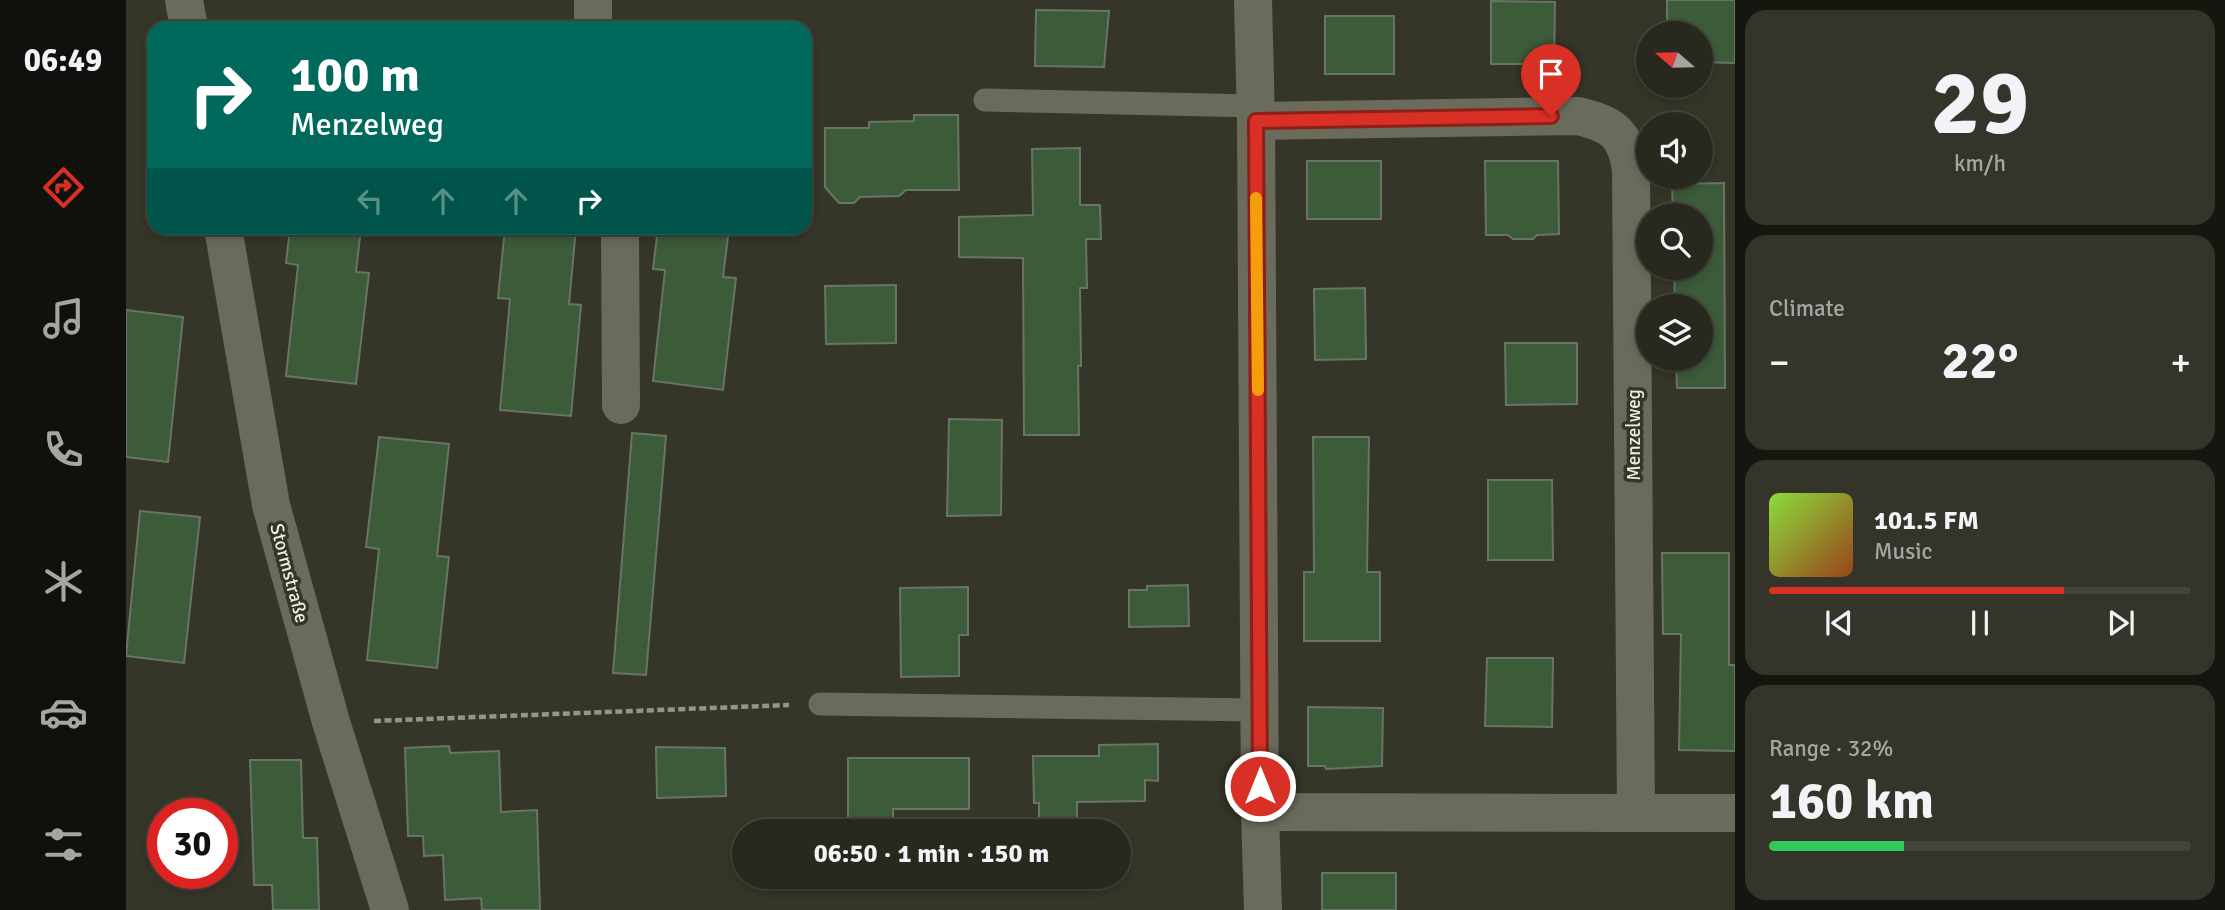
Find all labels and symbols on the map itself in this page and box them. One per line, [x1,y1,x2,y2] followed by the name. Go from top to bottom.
[1636,21,1713,98] north arrow
[1521,44,1581,116] pin
[1622,389,1646,481] street label: Menzelweg
[264,521,314,626] street label: Stormstraße
[1223,749,1297,823] position arrow
[147,798,238,889] speed limit sign: 30

